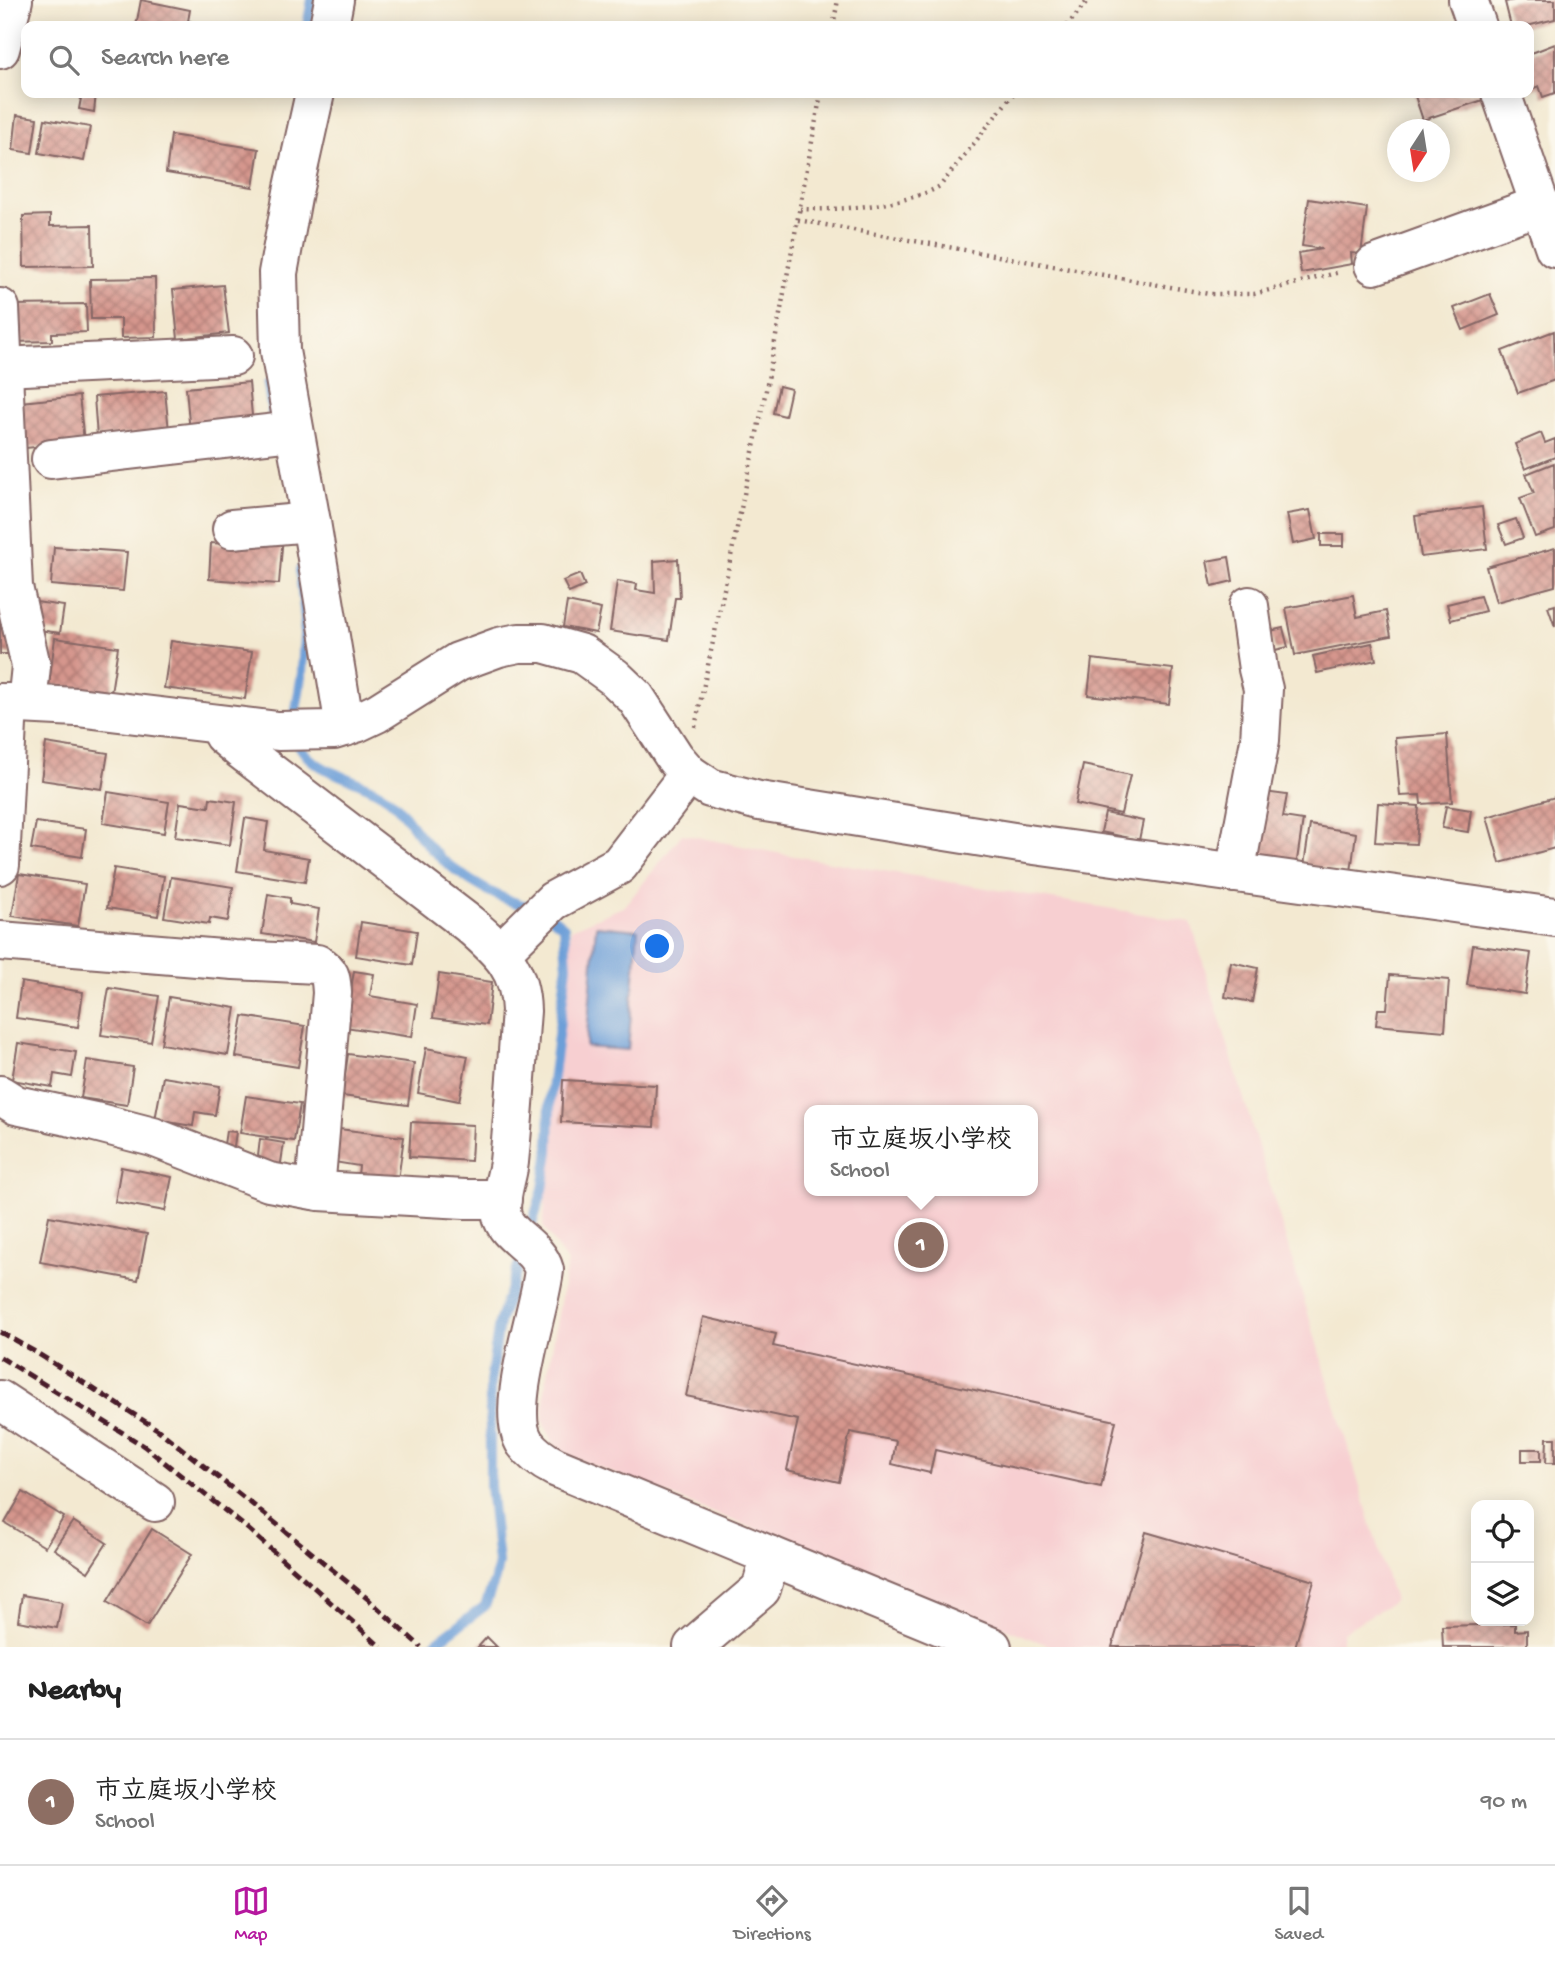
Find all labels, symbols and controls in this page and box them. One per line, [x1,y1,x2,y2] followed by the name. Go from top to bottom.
[21,21,1534,98] search box
[45,41,83,79] icon: search
[101,44,229,75] text: Search here
[1387,119,1450,182] north arrow
[640,929,674,963] your location
[804,1105,1038,1196] popup
[830,1127,1012,1158] text: 市立庭坂小学校
[830,1158,890,1185] text: School
[898,1219,944,1271] pin: 1
[1471,1500,1534,1626] map controls
[1471,1500,1534,1563] button: locate
[1471,1563,1534,1626] button: layers
[28,1675,121,1710] text: Nearby
[95,1778,277,1809] text: 市立庭坂小学校
[46,1789,56,1816] text: 1
[1481,1789,1527,1816] text: 90 m
[95,1809,155,1836] text: School
[232,1882,270,1947] tab: Map
[734,1882,811,1947] tab: Directions
[1274,1882,1323,1947] tab: Saved

